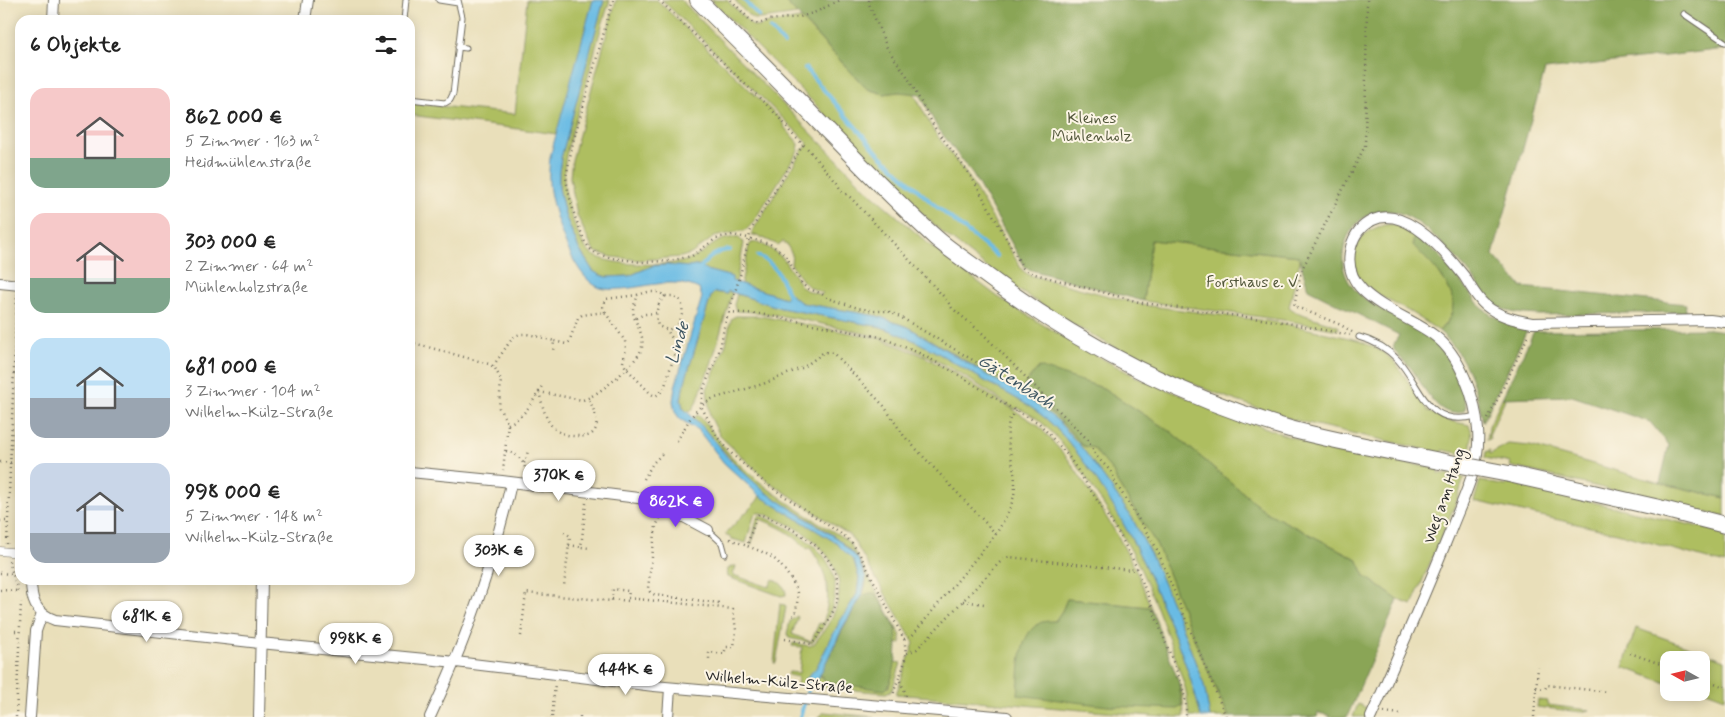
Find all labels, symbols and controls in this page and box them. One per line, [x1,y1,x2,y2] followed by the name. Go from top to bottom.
[30,31,121,59] text: 6 Objekte
[372,31,400,59] icon: filters
[185,103,282,131] text: 862 000 €
[70,108,130,168] icon: home
[1052,108,1133,147] park label: Kleines Mühlenholz
[185,131,320,152] text: 5 Zimmer · 163 m²
[185,152,312,173] text: Heidmühlenstraße
[185,228,277,256] text: 303 000 €
[70,233,130,293] icon: home
[185,256,313,277] text: 2 Zimmer · 64 m²
[1206,272,1302,293] park label: Forsthaus e. V.
[185,277,308,298] text: Mühlenholzstraße
[660,318,696,367] water label: Linde
[973,349,1059,415] water label: Gätenbach
[185,353,277,381] text: 681 000 €
[70,358,130,418] icon: home
[185,381,321,402] text: 3 Zimmer · 104 m²
[185,402,333,423] text: Wilhelm-Külz-Straße
[1419,445,1472,547] street label: Weg am Hang
[518,460,600,502] pin: 370K €
[533,465,585,486] text: 370K €
[185,478,281,506] text: 998 000 €
[70,483,130,543] icon: home
[635,486,717,528] pin: 862K €
[649,491,703,512] text: 862K €
[185,506,323,527] text: 5 Zimmer · 148 m²
[185,527,333,548] text: Wilhelm-Külz-Straße
[458,534,540,577] pin: 303K €
[474,540,524,561] text: 303K €
[106,600,188,643] pin: 681K €
[122,606,172,627] text: 681K €
[315,622,397,665] pin: 998K €
[330,628,382,649] text: 998K €
[1660,651,1710,701] north arrow
[1660,651,1710,701] map controls
[585,654,667,696] pin: 444K €
[599,659,653,680] text: 444K €
[704,665,854,699] street label: Wilhelm-Külz-Straße

